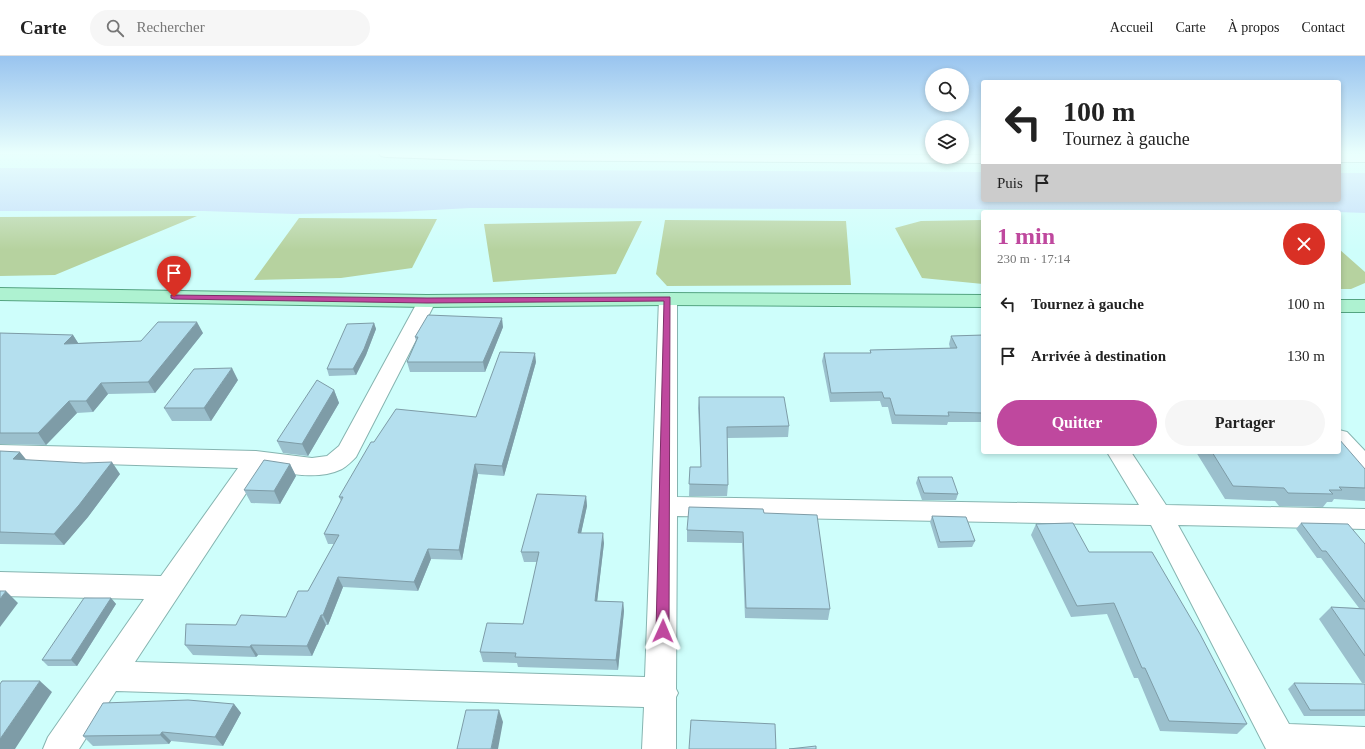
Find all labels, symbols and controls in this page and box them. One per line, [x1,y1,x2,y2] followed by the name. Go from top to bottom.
[90,10,370,46] search box
[20,17,66,38] text: Carte
[104,17,126,39] icon: search
[136,19,205,35] text: Rechercher
[1110,20,1153,35] text: Accueil
[1175,20,1206,35] text: Carte
[1228,20,1279,35] text: À propos
[1301,20,1345,35] text: Contact
[925,68,969,164] map controls
[925,68,969,112] button: search
[997,96,1049,148] icon: left
[1063,96,1135,127] text: 100 m
[925,120,969,164] button: layers
[1063,129,1190,149] text: Tournez à gauche
[1031,172,1053,194] icon: arrive
[997,175,1023,191] text: Puis
[997,223,1055,249] text: 1 min
[1283,223,1325,265] button: close
[997,251,1070,266] text: 230 m · 17:14
[157,256,191,297] pin
[163,262,185,284] icon: arrive
[997,293,1019,315] icon: left
[1031,296,1144,312] text: Tournez à gauche
[1287,296,1325,312] text: 100 m
[997,345,1019,367] icon: arrive
[1031,348,1166,364] text: Arrivée à destination
[1287,348,1325,364] text: 130 m
[997,400,1157,446] button: Quitter
[1165,400,1325,446] button: Partager
[642,610,684,652] position arrow

